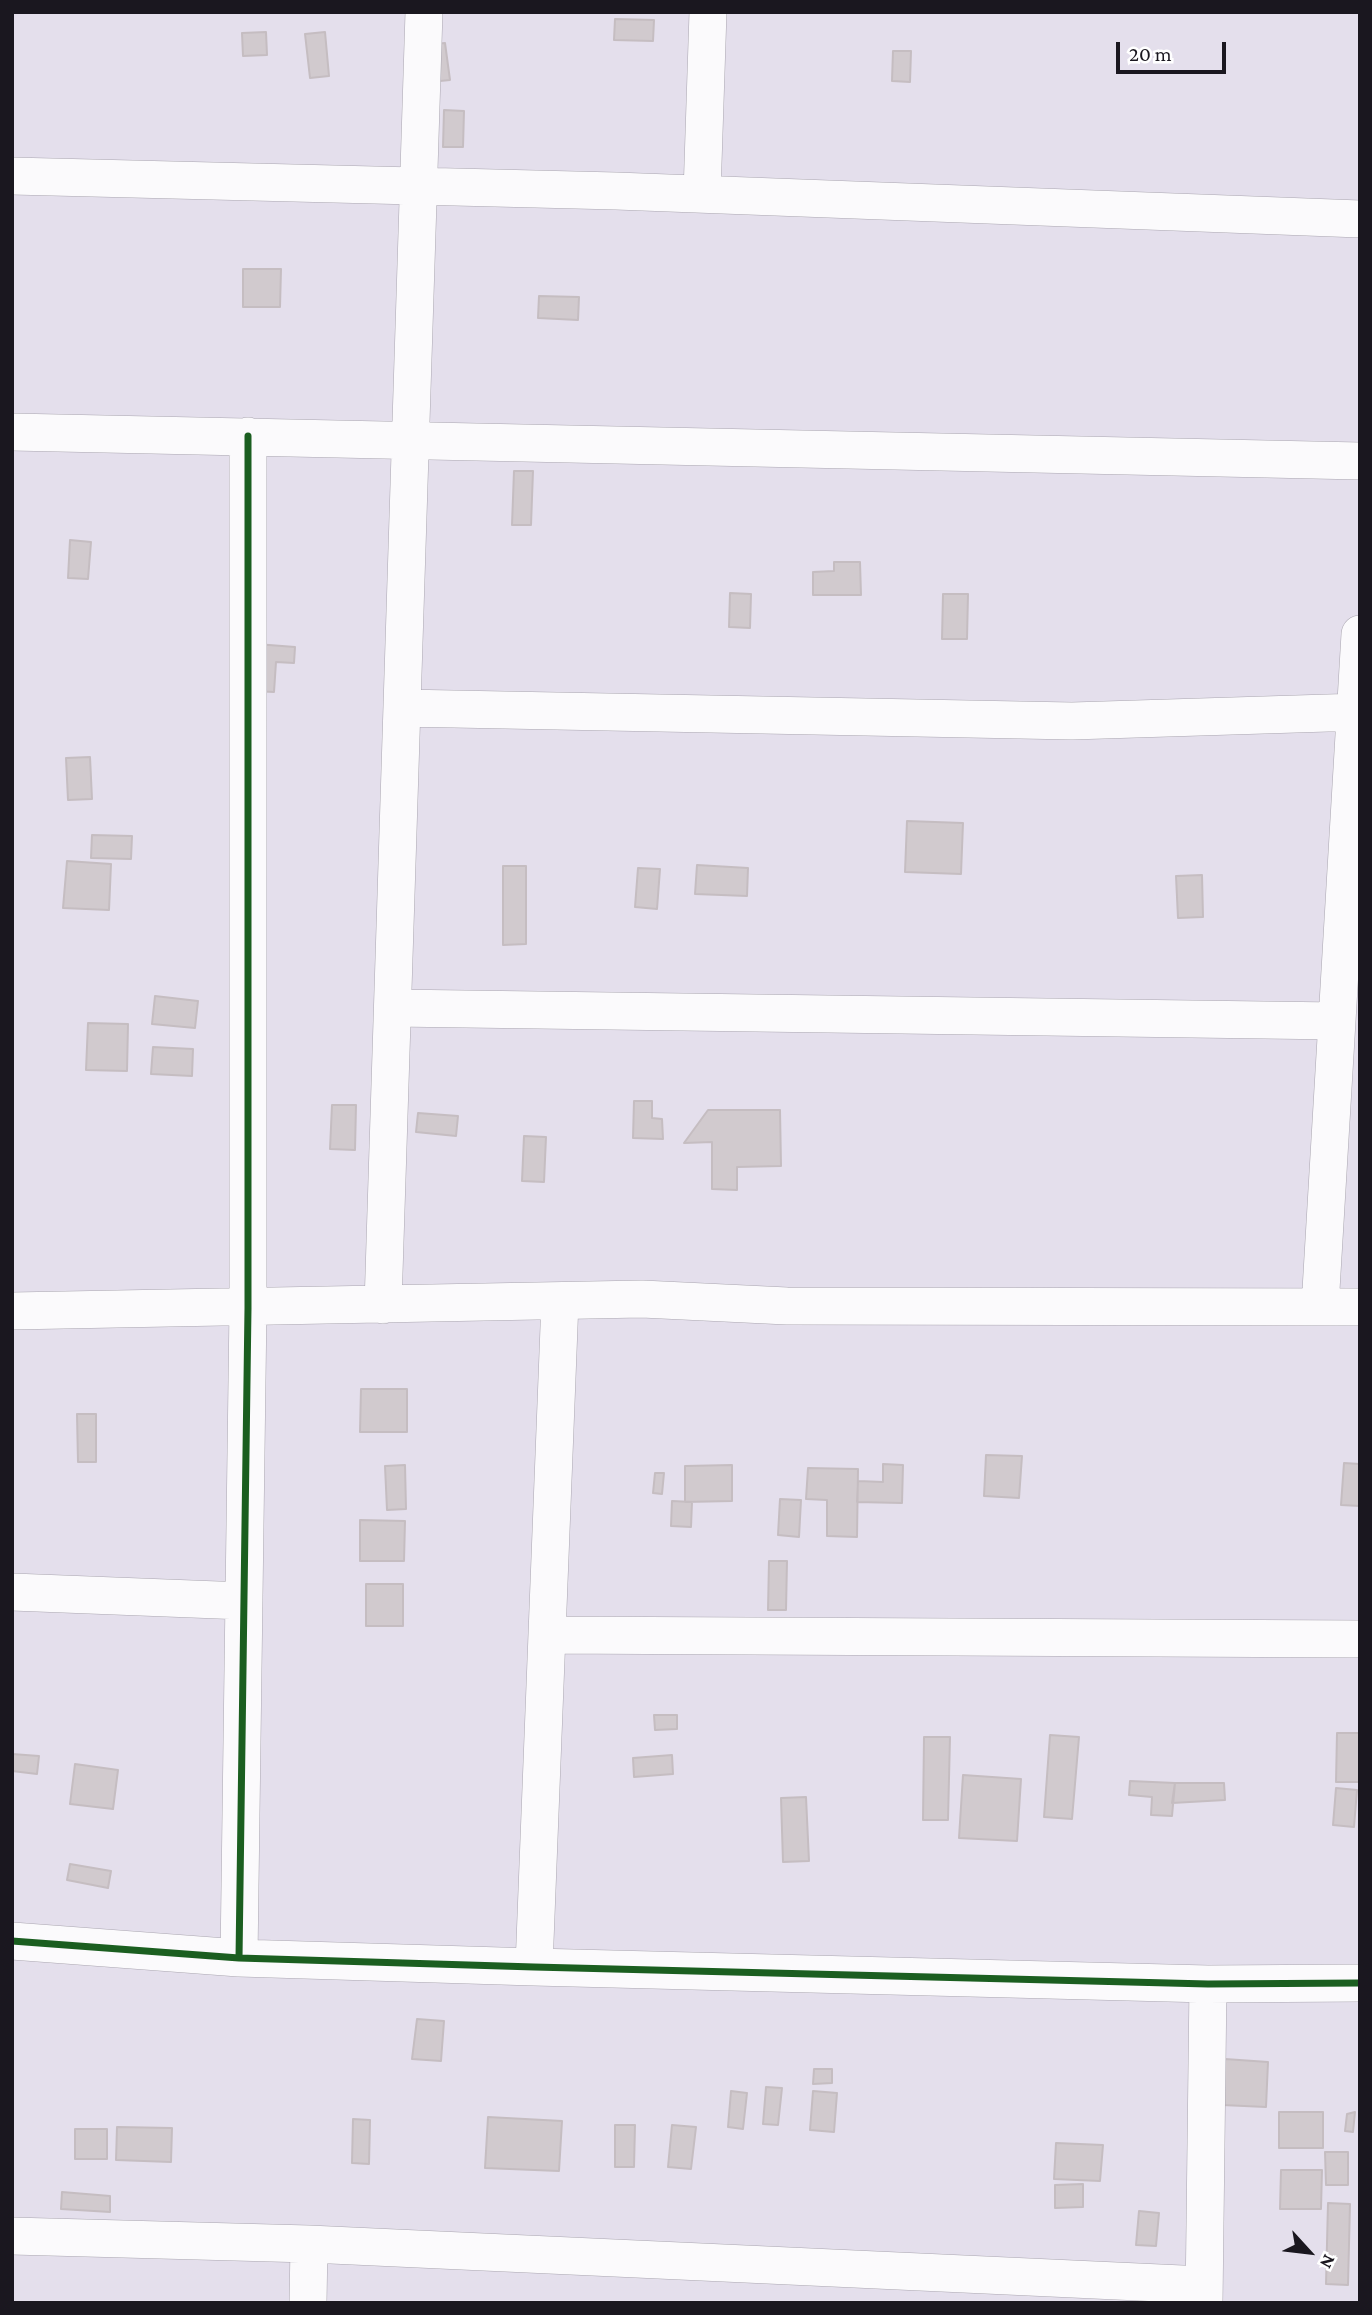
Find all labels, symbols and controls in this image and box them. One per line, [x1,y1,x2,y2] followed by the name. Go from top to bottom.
[1120,28,1230,72] scale bar
[1129,42,1172,66] text: 20 m
[1274,2217,1344,2287] north arrow
[1316,2251,1340,2272] text: N

